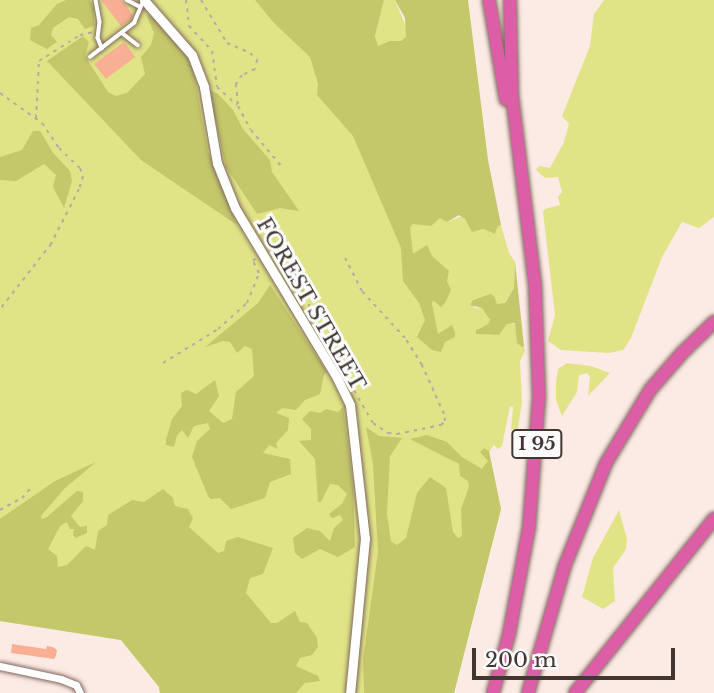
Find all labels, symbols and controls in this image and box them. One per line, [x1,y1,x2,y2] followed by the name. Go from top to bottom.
[251,213,371,395] street label: FOREST STREET
[511,428,563,460] road number: I 95
[476,634,679,678] scale bar
[485,647,556,673] text: 200 m

